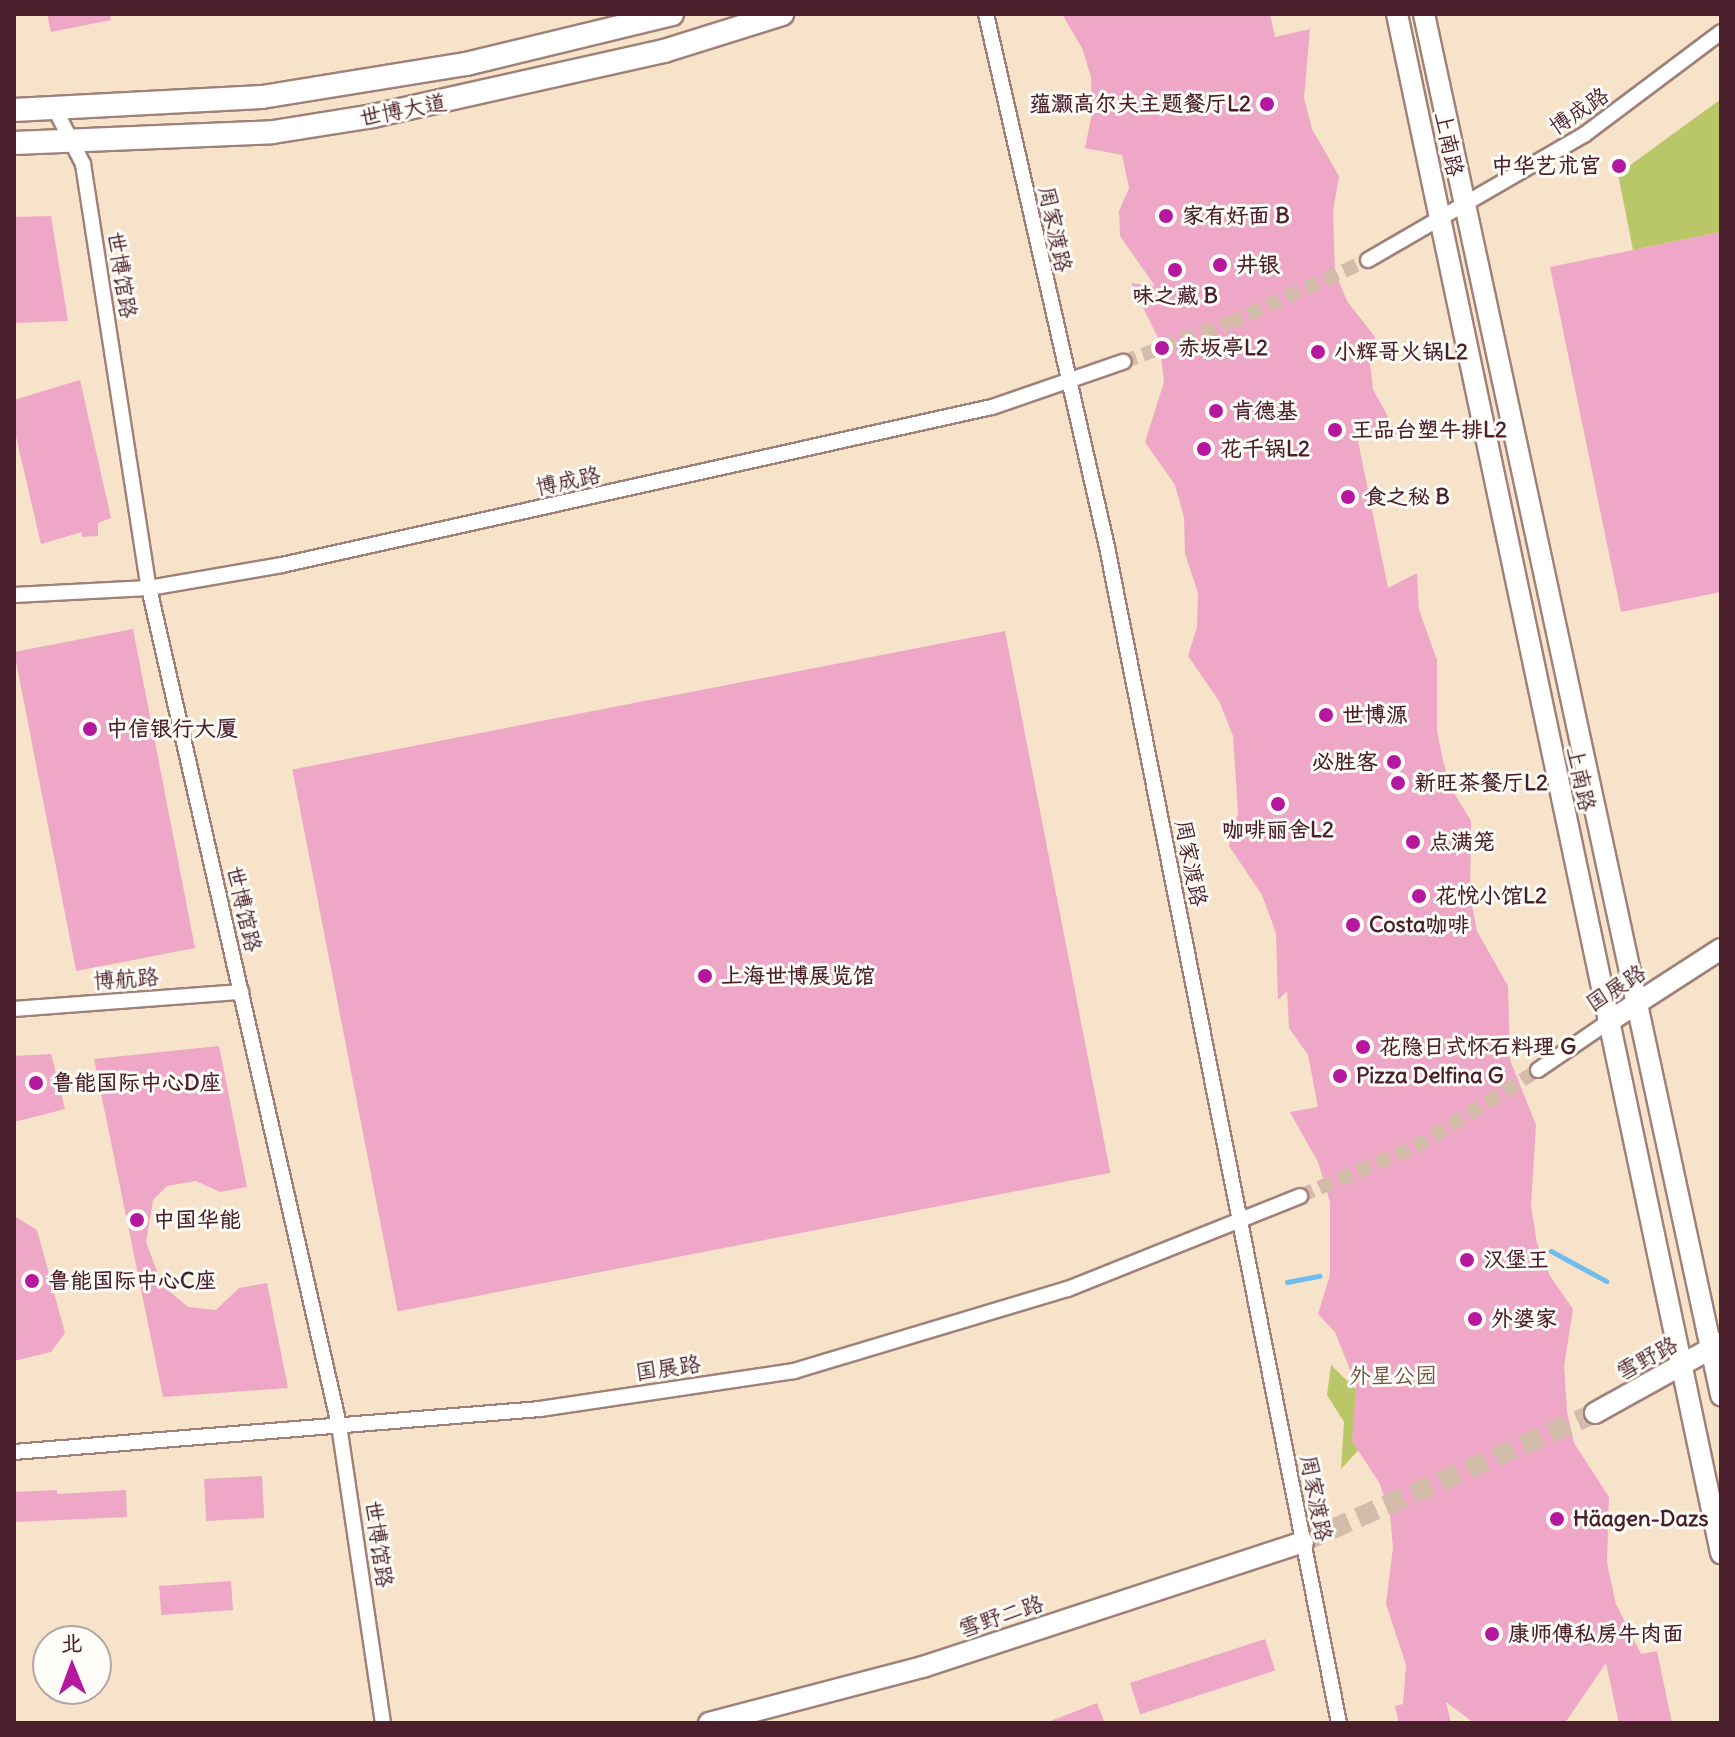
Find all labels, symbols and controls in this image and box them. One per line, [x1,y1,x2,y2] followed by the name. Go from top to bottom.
[1544,82,1614,140] street label: 博成路
[357,89,449,131] street label: 世博大道
[1029,91,1251,117] place label: 蕴灏高尔夫主题餐厅L2
[1258,95,1276,113] marker: 蕴灏高尔夫主题餐厅L2
[1429,109,1469,179] street label: 上南路
[1491,153,1601,179] place label: 中华艺术宫
[1608,155,1630,177] marker: 中华艺术宫
[1033,183,1077,275] street label: 周家渡路
[1182,203,1290,229] place label: 家有好面 B
[1157,207,1175,225] marker: 家有好面 B
[102,229,142,321] street label: 世博馆路
[1236,252,1280,278] place label: 井银
[1211,256,1229,274] marker: 井银
[1166,261,1184,279] marker: 味之藏 B
[1132,283,1218,309] place label: 味之藏 B
[1178,335,1268,361] place label: 赤坂亭L2
[1153,339,1171,357] marker: 赤坂亭L2
[1334,339,1468,365] place label: 小辉哥火锅L2
[1309,343,1327,361] marker: 小辉哥火锅L2
[1232,398,1298,424] place label: 肯德基
[1207,402,1225,420] marker: 肯德基
[1351,417,1507,443] place label: 王品台塑牛排L2
[1326,421,1344,439] marker: 王品台塑牛排L2
[1220,436,1310,462] place label: 花千锅L2
[1195,440,1213,458] marker: 花千锅L2
[533,461,603,501] street label: 博成路
[1364,484,1450,510] place label: 食之秘 B
[1339,488,1357,506] marker: 食之秘 B
[1342,702,1408,728] place label: 世博源
[1317,706,1335,724] marker: 世博源
[106,716,238,742] place label: 中信银行大厦
[81,720,99,738] marker: 中信银行大厦
[1561,744,1601,814] street label: 上南路
[1312,749,1378,775] place label: 必胜客
[1385,753,1403,771] marker: 必胜客
[1414,770,1548,796] place label: 新旺茶餐厅L2
[1389,774,1407,792] marker: 新旺茶餐厅L2
[1269,795,1287,813] marker: 咖啡丽舍L2
[1170,817,1212,909] street label: 周家渡路
[1222,817,1334,843] place label: 咖啡丽舍L2
[1429,829,1495,855] place label: 点满笼
[1404,833,1422,851] marker: 点满笼
[221,863,267,955] street label: 世博馆路
[1435,883,1547,909] place label: 花悦小馆L2
[1410,887,1428,905] marker: 花悦小馆L2
[1369,912,1470,938] place label: Costa咖啡
[1344,916,1362,934] marker: Costa咖啡
[1581,959,1651,1017] street label: 国展路
[721,963,875,989] place label: 上海世博展览馆
[92,964,160,994] street label: 博航路
[696,967,714,985] marker: 上海世博展览馆
[1379,1034,1576,1060] place label: 花隐日式怀石料理 G
[1354,1038,1372,1056] marker: 花隐日式怀石料理 G
[1356,1063,1504,1089] place label: Pizza Delfina G
[1331,1067,1349,1085] marker: Pizza Delfina G
[52,1070,222,1096] place label: 鲁能国际中心D座
[27,1074,45,1092] marker: 鲁能国际中心D座
[153,1207,241,1233] place label: 中国华能
[128,1211,146,1229] marker: 中国华能
[1483,1247,1549,1273] place label: 汉堡王
[1458,1251,1476,1269] marker: 汉堡王
[48,1268,216,1294] place label: 鲁能国际中心C座
[23,1272,41,1290] marker: 鲁能国际中心C座
[1491,1306,1557,1332] place label: 外婆家
[1466,1310,1484,1328] marker: 外婆家
[1612,1331,1682,1385] street label: 雪野路
[633,1350,703,1386] street label: 国展路
[1349,1363,1437,1389] park label: 外星公园
[1295,1452,1337,1544] street label: 周家渡路
[360,1499,398,1589] street label: 世博馆路
[1573,1506,1709,1532] place label: Häagen-Dazs
[1548,1510,1566,1528] marker: Häagen-Dazs
[955,1590,1047,1642] street label: 雪野二路
[1508,1621,1684,1647] place label: 康师傅私房牛肉面
[32,1625,112,1705] north arrow
[1483,1625,1501,1643] marker: 康师傅私房牛肉面
[60,1629,83,1657] text: 北

